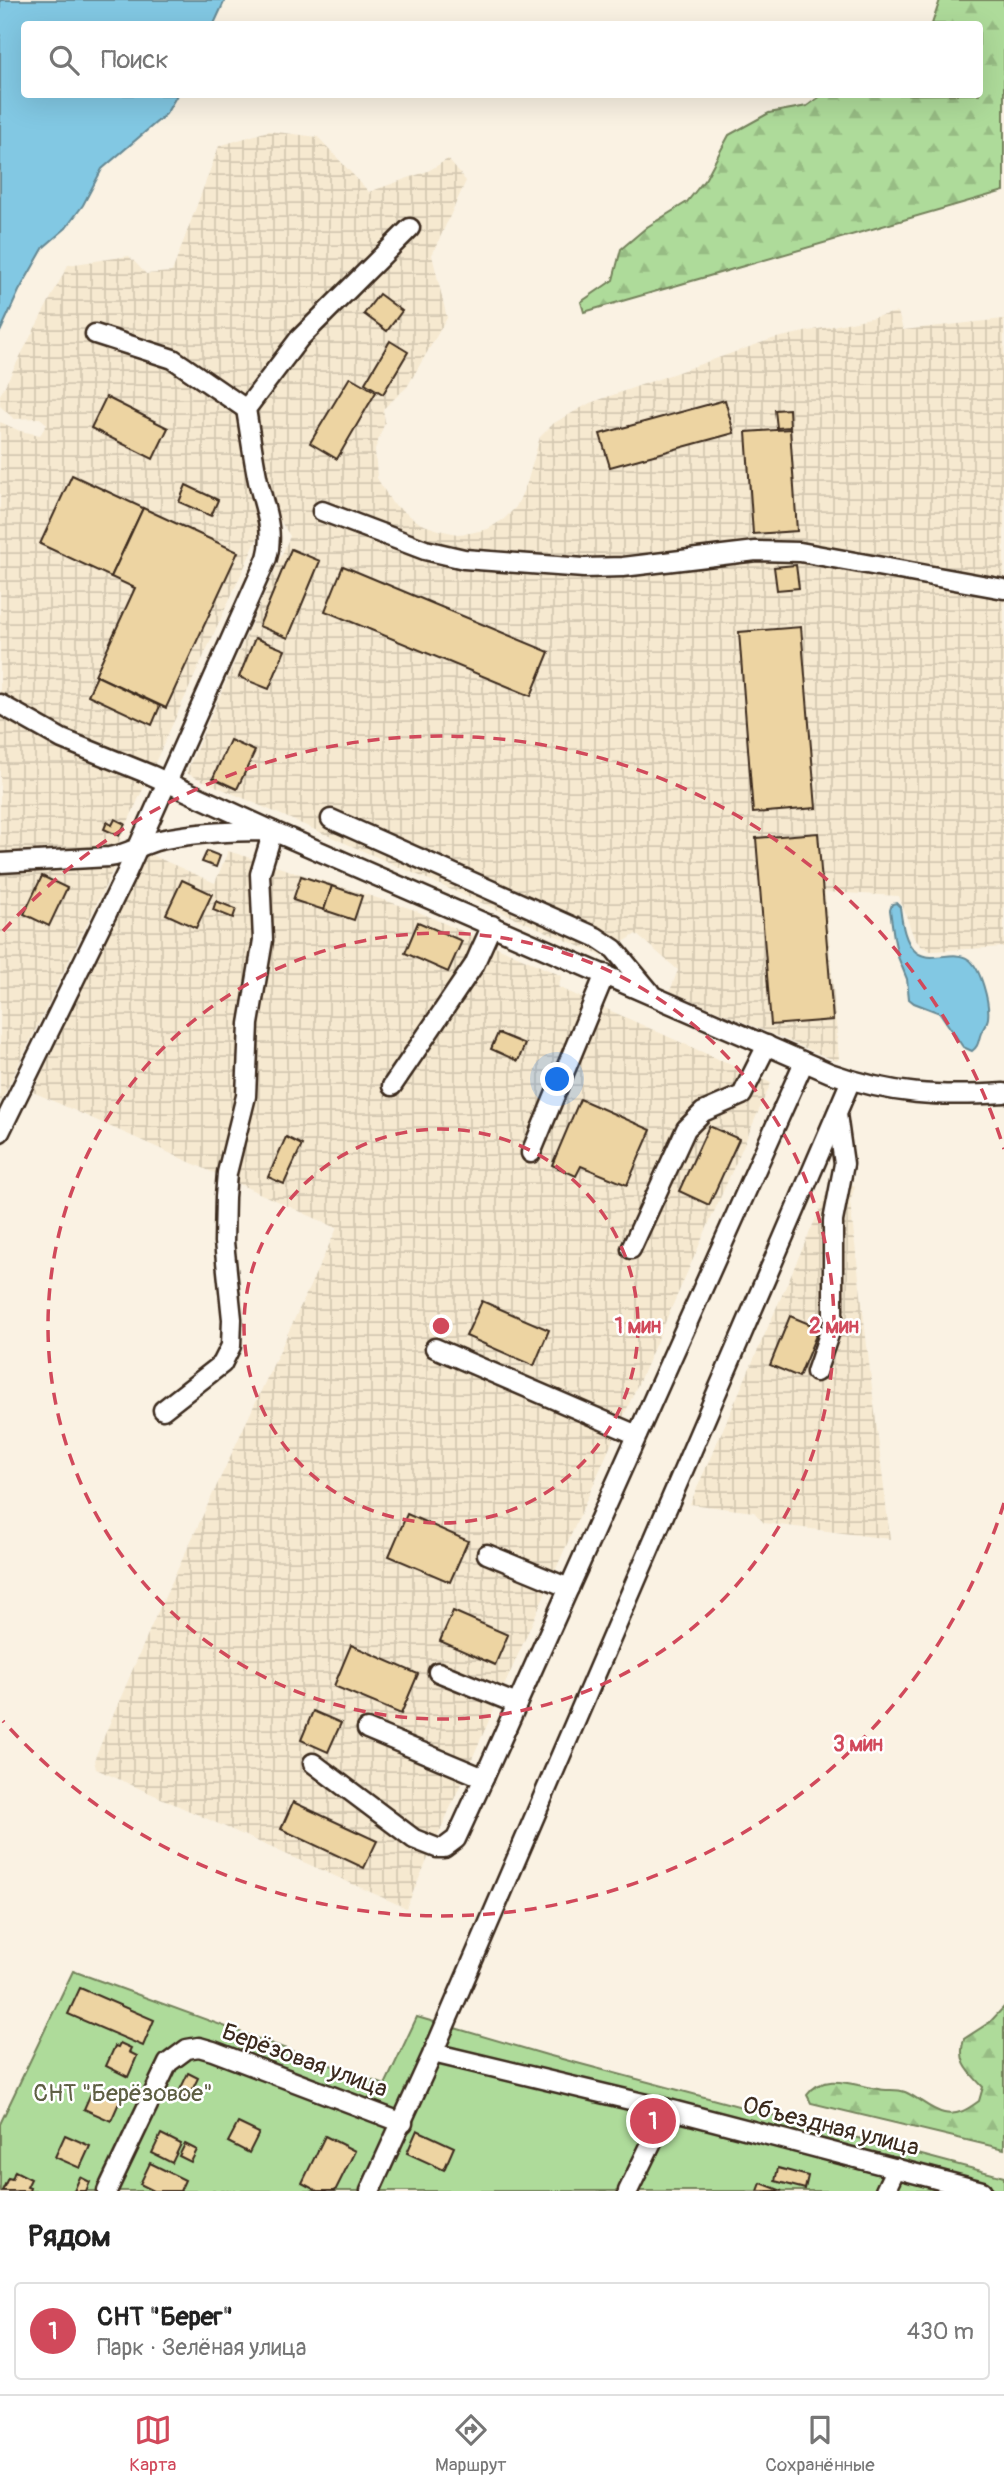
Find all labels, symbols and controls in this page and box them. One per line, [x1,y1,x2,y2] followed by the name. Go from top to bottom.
[21,21,983,98] search box
[45,41,83,79] icon: search
[101,44,169,76] text: Поиск
[540,1062,574,1096] your location
[615,1313,661,1340] text: 1 мин
[809,1313,859,1340] text: 2 мин
[429,1314,453,1338] centre of rings
[833,1731,883,1758] text: 3 мин
[218,2017,392,2104] street label: Берёзовая улица
[33,2079,213,2108] park label: СНТ "Берёзовое"
[740,2091,922,2162] street label: Объездная улица
[630,2095,676,2147] pin: 1
[28,2218,111,2255] text: Рядом
[97,2301,233,2333] text: СНТ "Берег"
[49,2317,58,2346] text: 1
[907,2317,974,2346] text: 430 m
[97,2333,307,2362] text: Парк · Зелёная улица
[129,2411,176,2477] tab: Карта
[435,2411,507,2477] tab: Маршрут
[765,2411,875,2477] tab: Сохранённые

